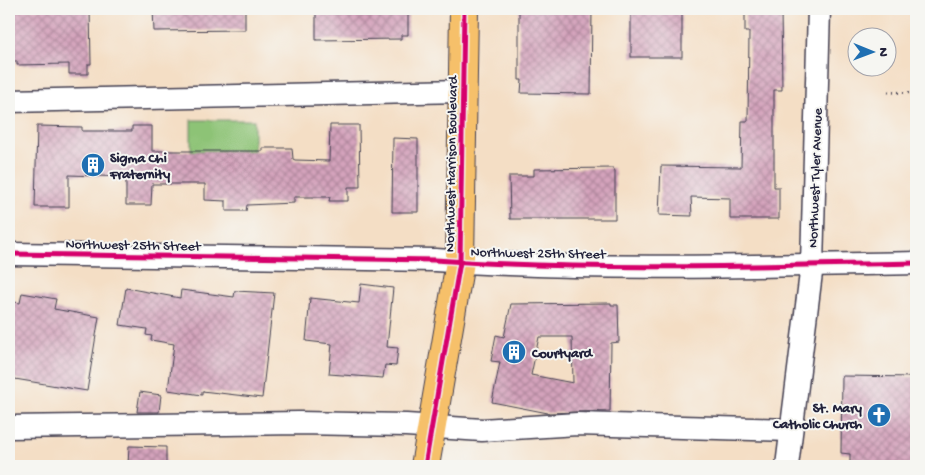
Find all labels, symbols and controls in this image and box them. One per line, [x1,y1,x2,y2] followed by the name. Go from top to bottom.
[848,28,898,78] north arrow
[874,47,891,57] text: N
[442,74,463,252] street label: Northwest Harrison Boulevard
[806,107,827,248] street label: Northwest Tyler Avenue
[109,151,170,184] place label: Sigma Chi Fraternity
[80,152,106,178] building icon: Sigma Chi Fraternity
[65,237,202,256] street label: Northwest 25th Street
[470,245,607,264] street label: Northwest 25th Street
[501,339,527,365] building icon: Courtyard
[531,346,594,363] place label: Courtyard
[772,401,862,434] place label: St. Mary Catholic Church
[866,402,892,428] church icon: St. Mary Catholic Church

